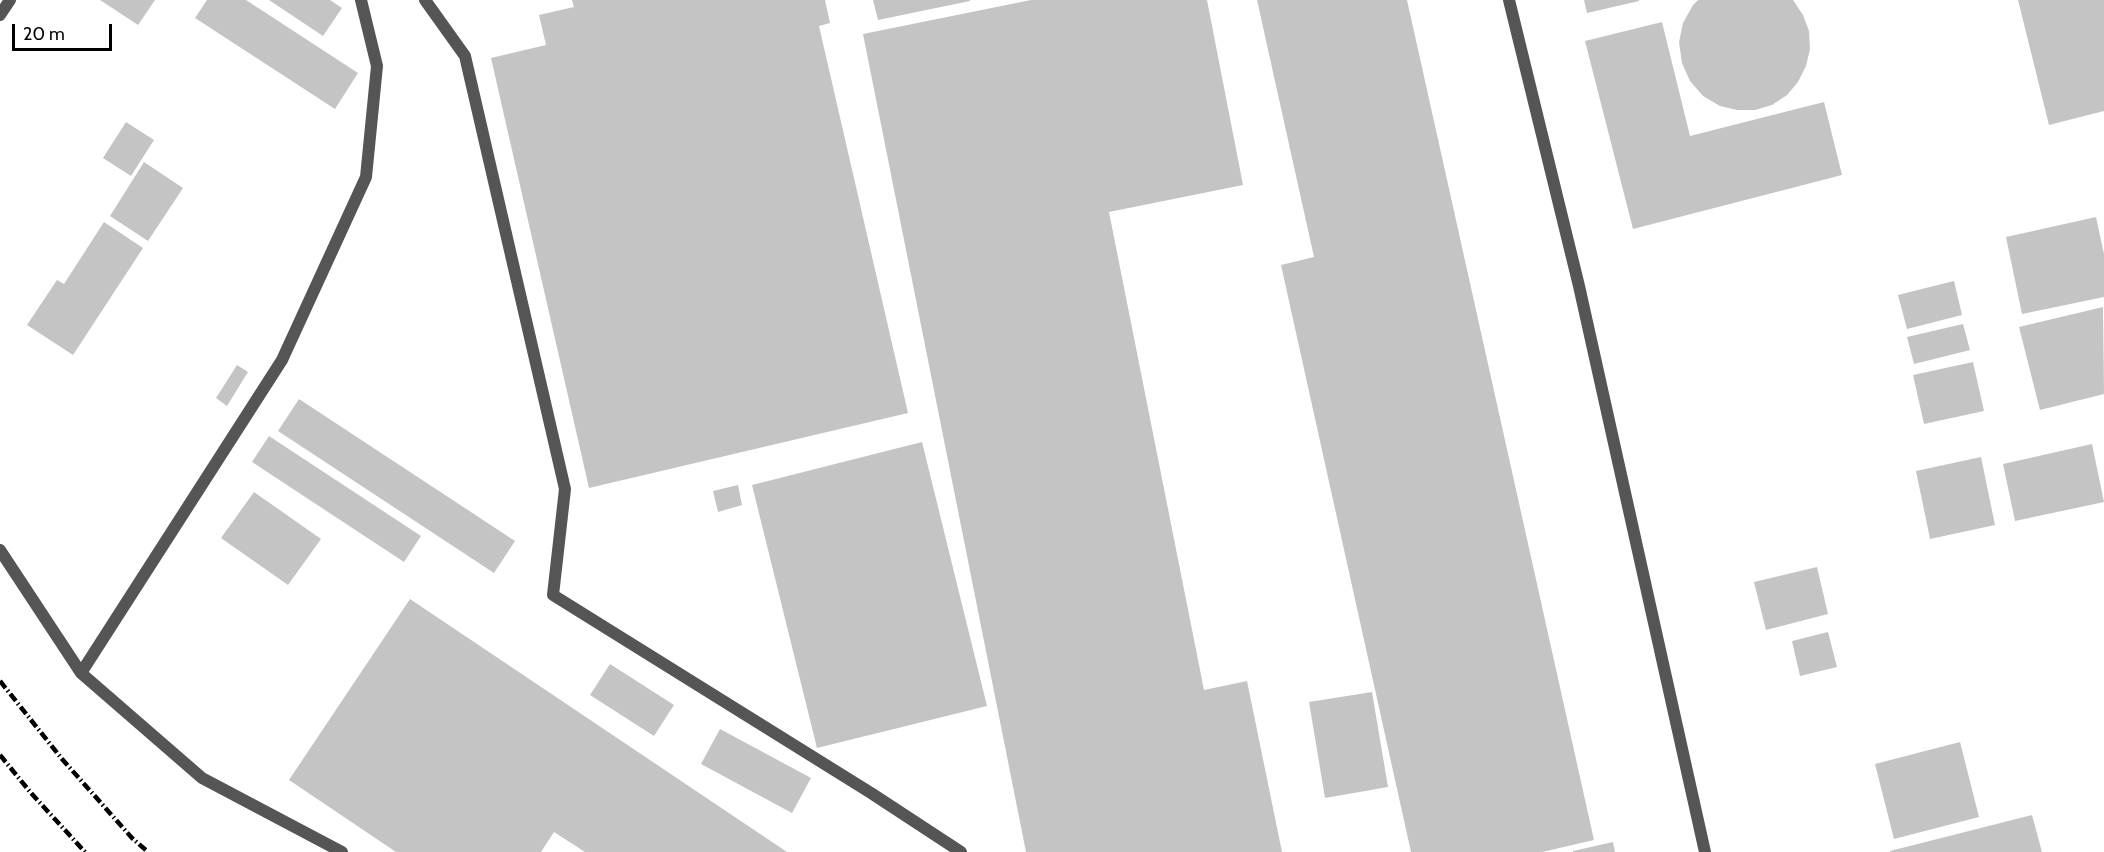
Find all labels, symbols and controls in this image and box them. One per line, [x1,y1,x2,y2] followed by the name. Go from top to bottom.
[15,12,116,50] scale bar
[23,23,65,45] text: 20 m

